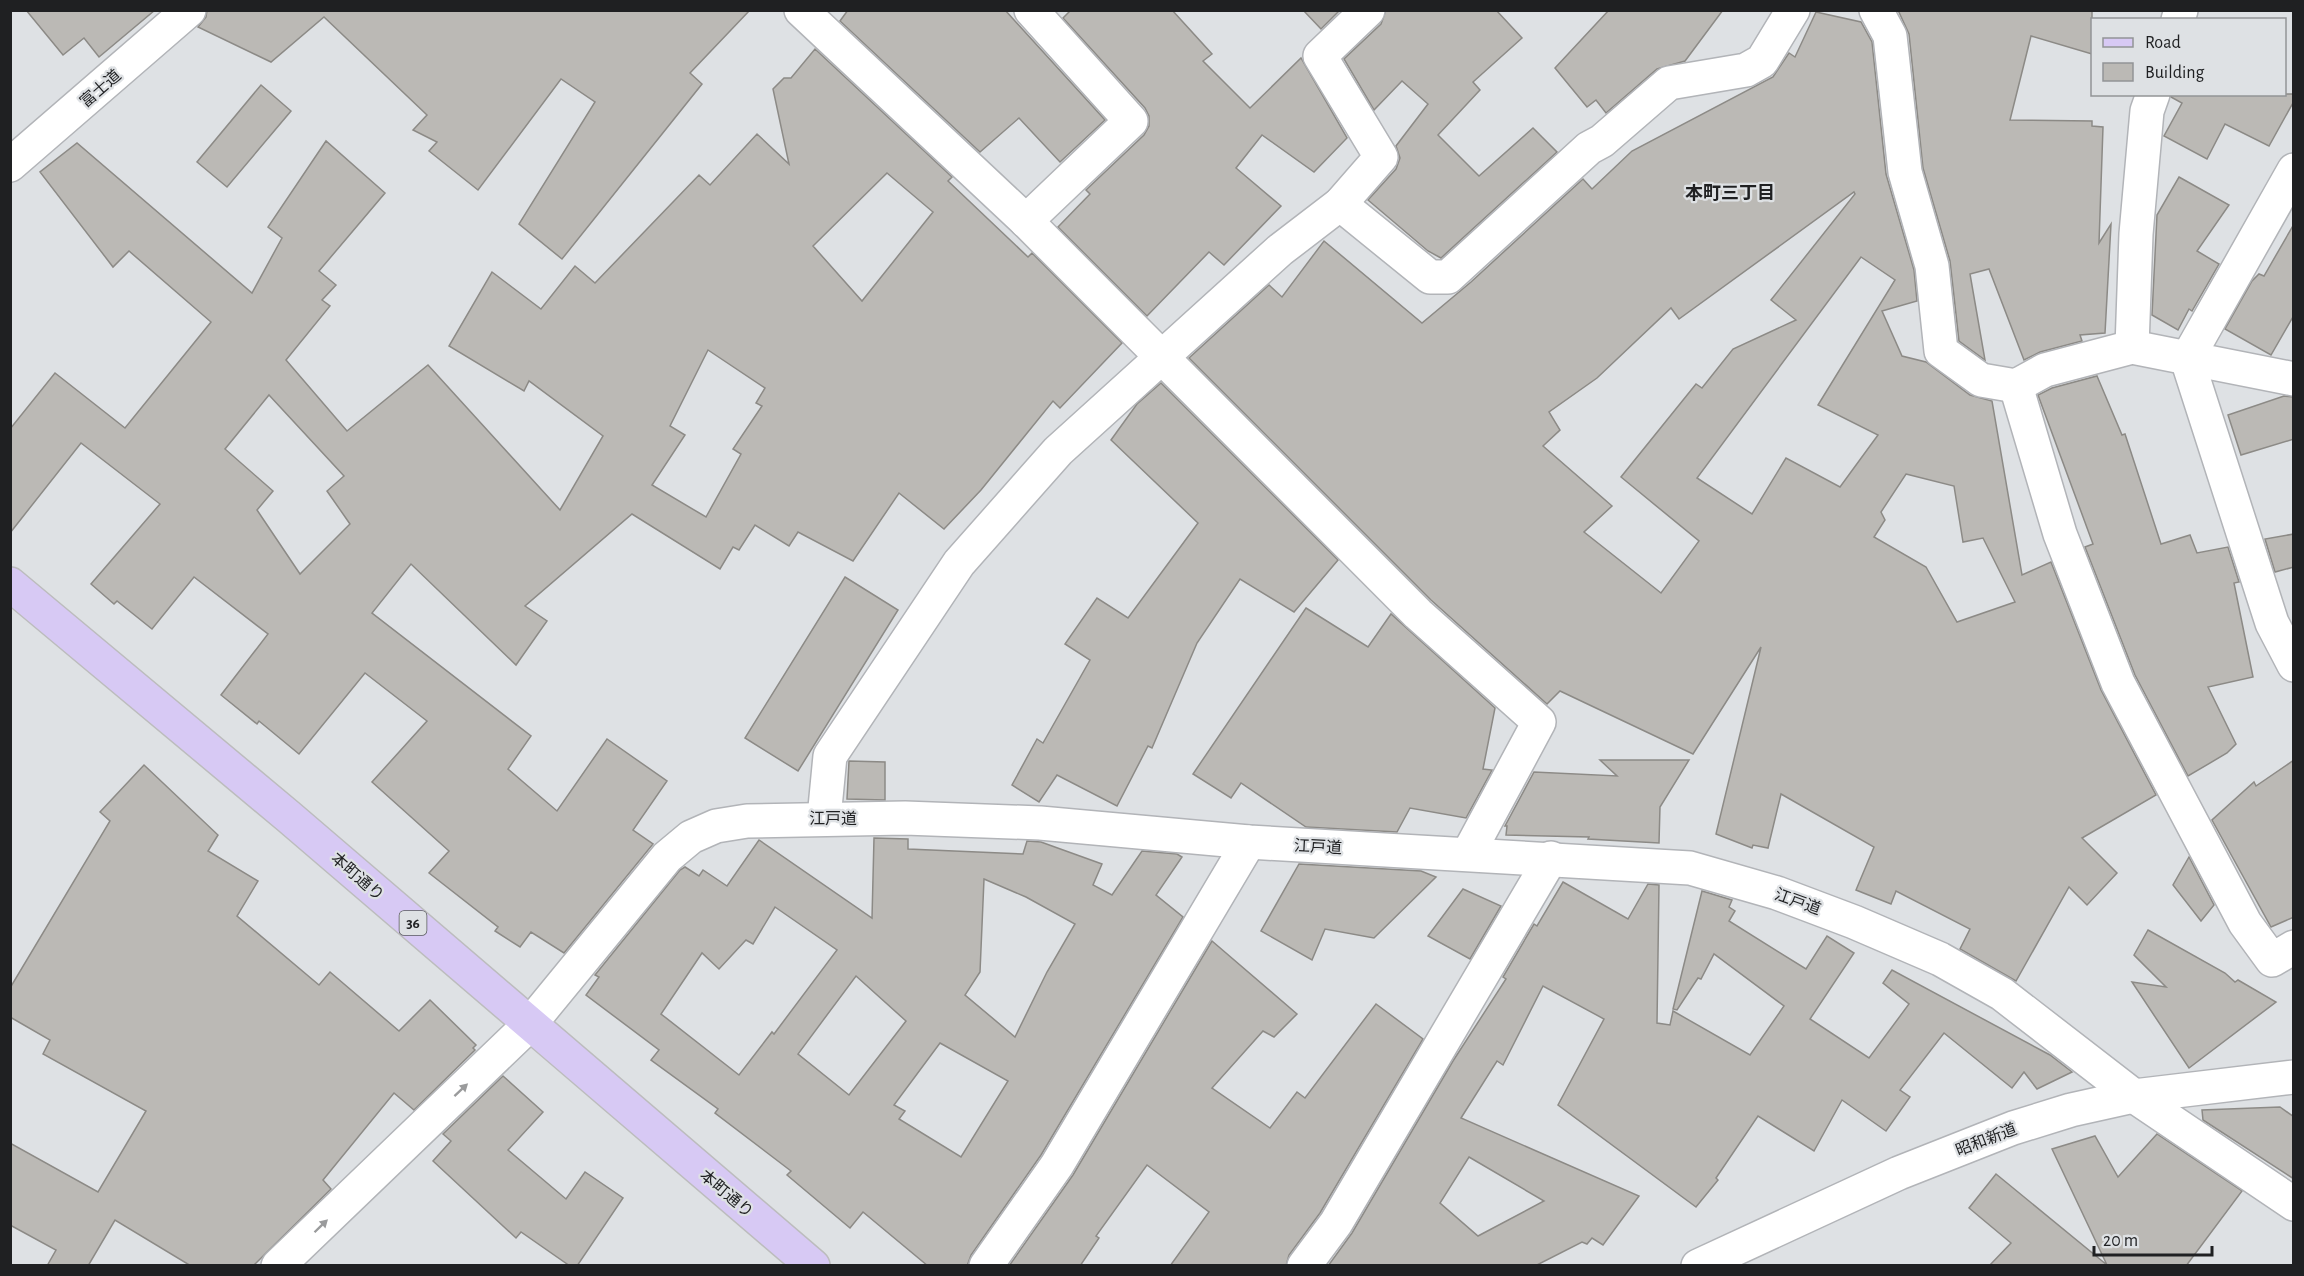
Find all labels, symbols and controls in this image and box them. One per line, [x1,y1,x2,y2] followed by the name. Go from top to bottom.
[2091,18,2286,96] legend
[2145,34,2181,52] text: Road
[2145,64,2205,82] text: Building
[77,66,124,111] street label: 富士道
[1685,184,1775,203] district label: 本町三丁目
[809,810,857,827] street label: 江戸道
[1294,837,1342,856] street label: 江戸道
[328,849,387,904] street label: 本町通り
[1772,885,1823,918] street label: 江戸道
[400,911,426,935] road number: 36
[454,1084,468,1098] one-way arrow
[1953,1120,2019,1159] street label: 昭和新道
[697,1166,757,1220] street label: 本町通り
[314,1219,329,1233] one-way arrow
[2094,1219,2212,1257] scale bar
[2103,1232,2138,1250] text: 20 m

